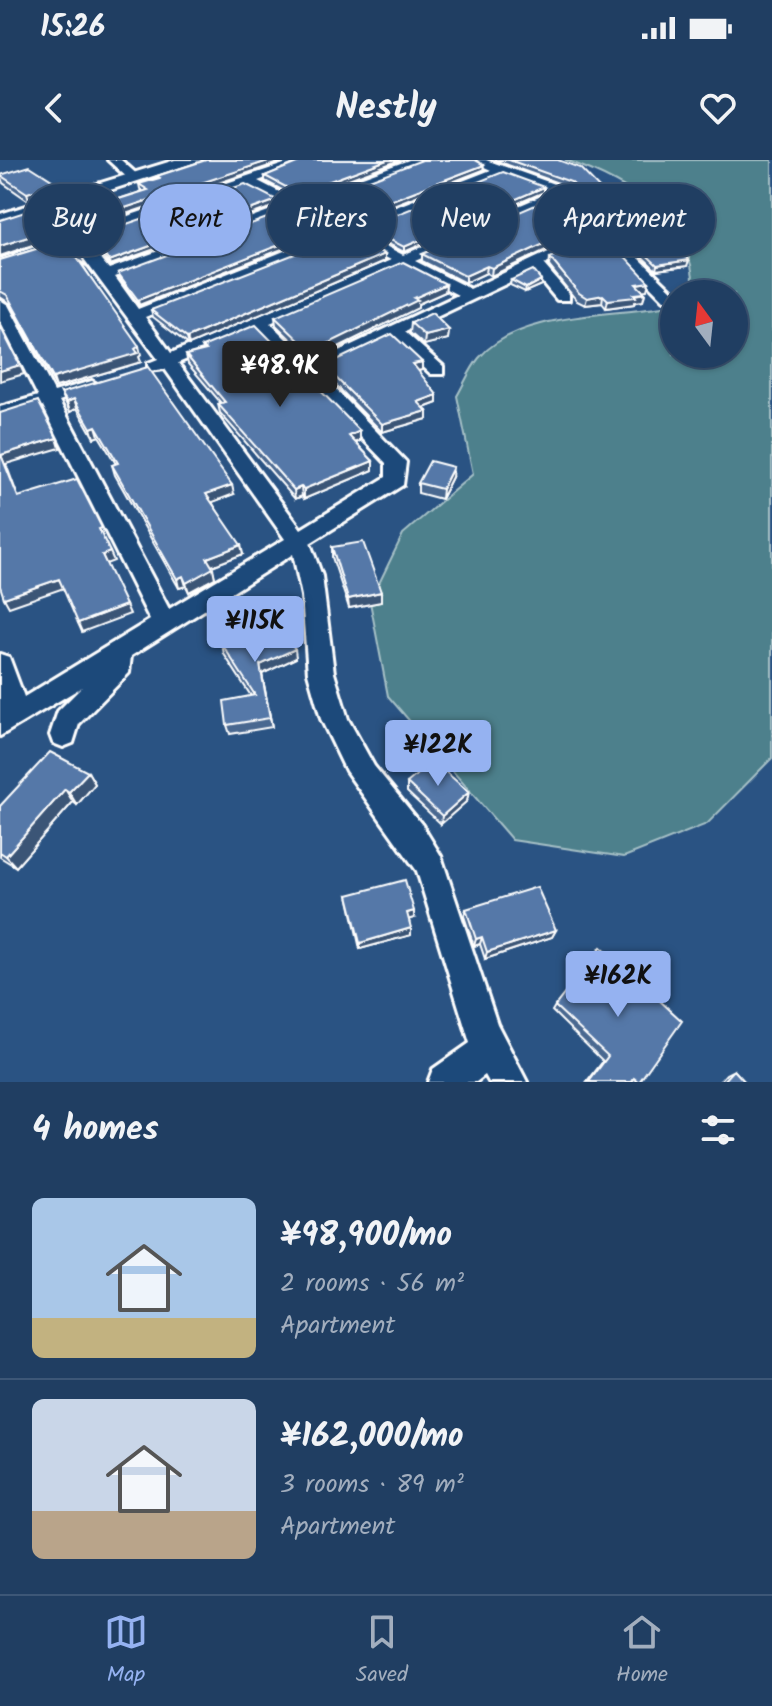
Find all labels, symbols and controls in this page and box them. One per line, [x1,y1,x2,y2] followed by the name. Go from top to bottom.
[40,4,105,52] text: 15:26
[335,80,437,137] text: Nestly
[32,86,76,130] icon: back
[696,86,740,130] icon: heart
[24,184,124,256] chip: Buy
[140,184,251,256] chip: Rent
[267,184,396,256] chip: Filters
[412,184,518,256] chip: New
[534,184,715,256] chip: Apartment
[660,280,748,368] north arrow
[660,280,748,368] map controls
[215,341,345,409] pin: ¥98.9K
[240,346,320,388] text: ¥98.9K
[199,596,311,664] pin: ¥115K
[225,601,285,643] text: ¥115K
[382,720,494,788] pin: ¥122K
[403,725,473,767] text: ¥122K
[562,951,674,1019] pin: ¥162K
[584,956,652,998] text: ¥162K
[32,1103,159,1157] text: 4 homes
[696,1108,740,1152] icon: filters
[280,1209,452,1263] text: ¥98,900/mo
[96,1230,192,1326] icon: home
[280,1263,464,1305] text: 2 rooms · 56 m²
[280,1305,395,1347] text: Apartment
[280,1410,464,1464] text: ¥162,000/mo
[96,1431,192,1527] icon: home
[280,1464,464,1506] text: 3 rooms · 89 m²
[280,1506,395,1548] text: Apartment
[104,1610,148,1693] tab: Map
[356,1610,408,1693] tab: Saved
[616,1610,668,1693] tab: Home

